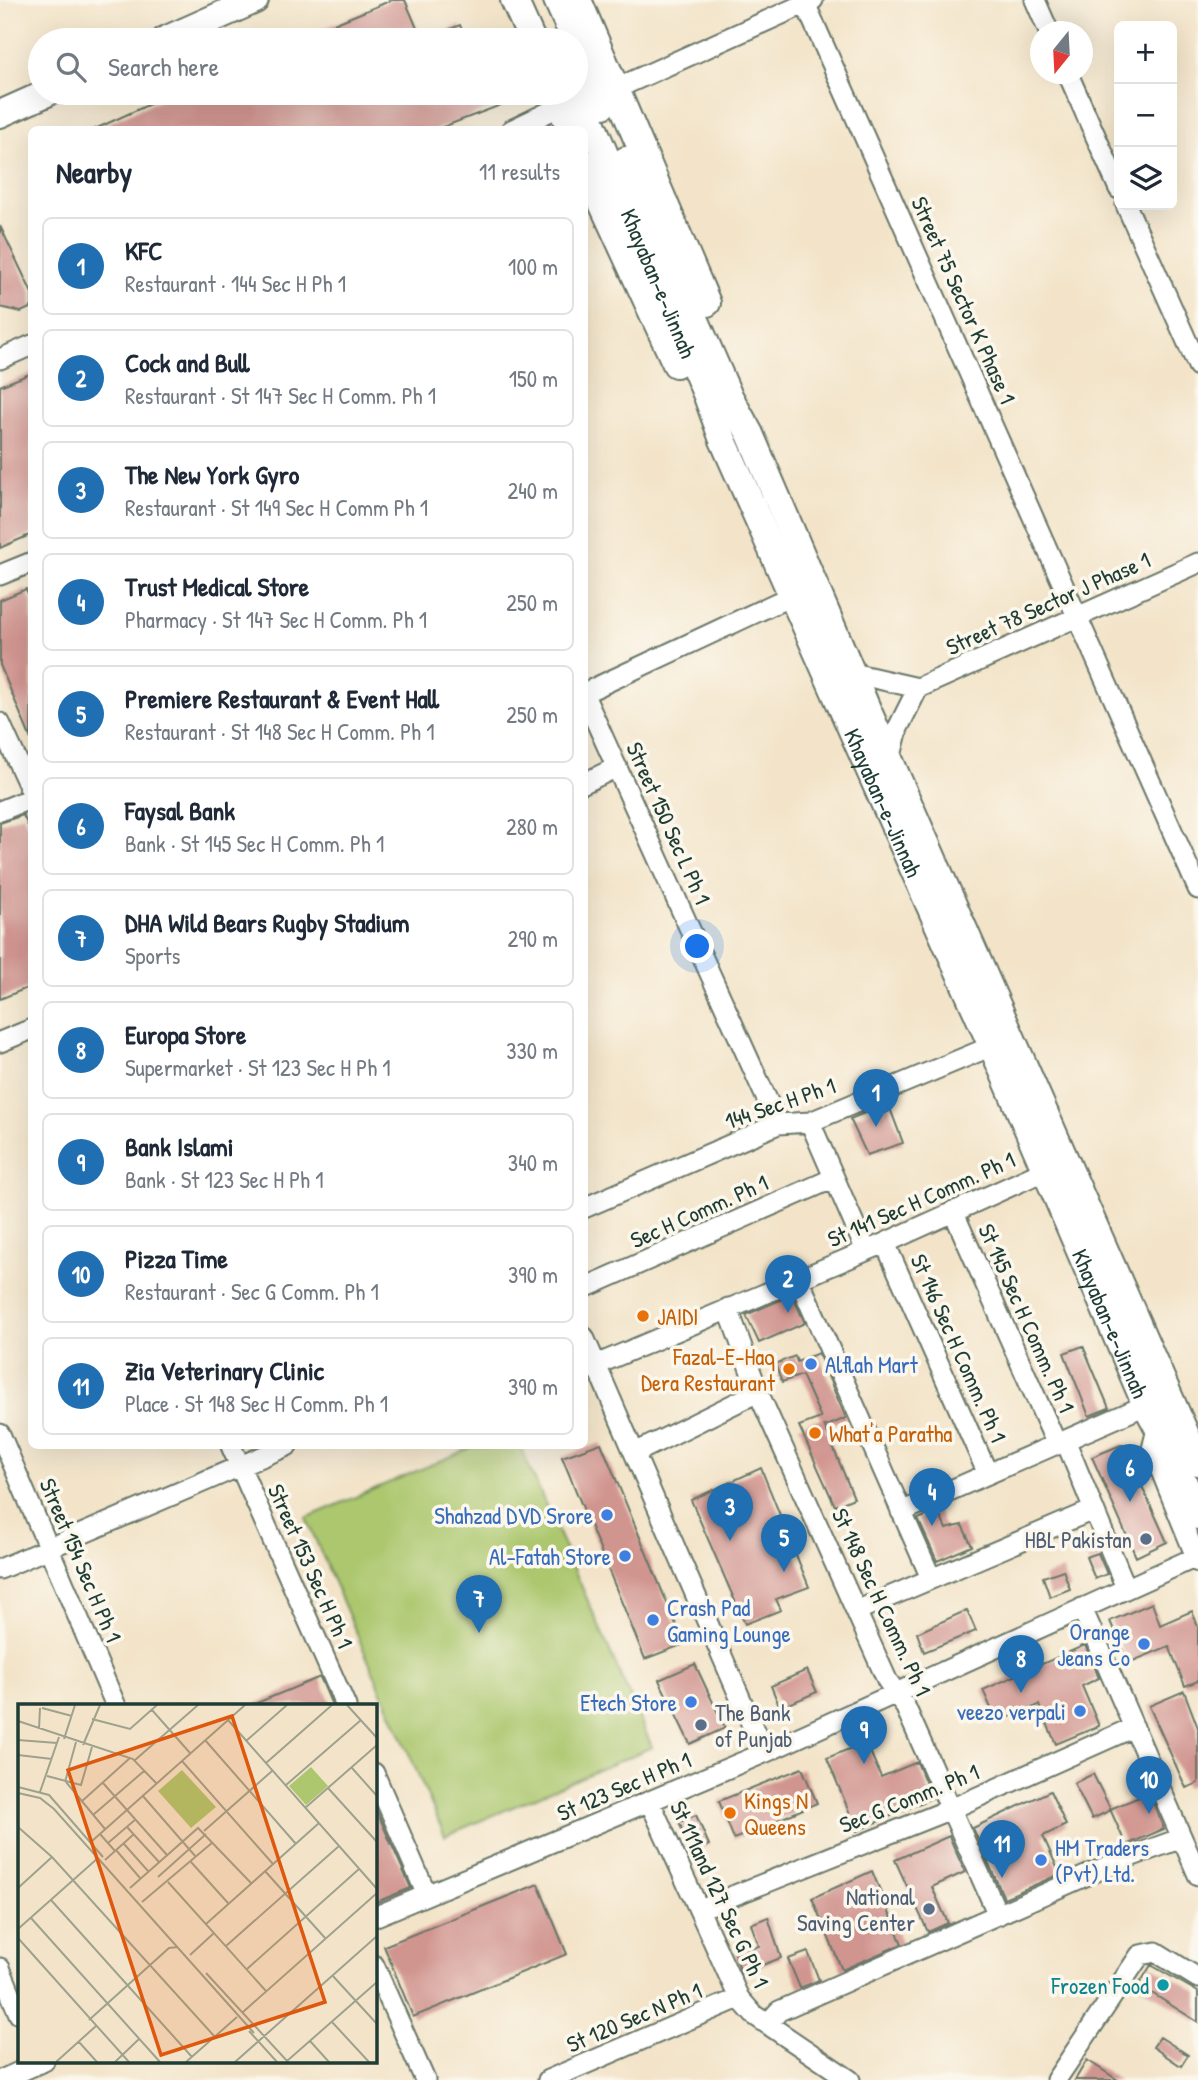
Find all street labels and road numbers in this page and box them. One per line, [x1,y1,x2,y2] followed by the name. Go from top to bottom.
[904,191,1024,409] street label: Street 75 Sector K Phase 1
[614,204,705,363] street label: Khayaban-e-Jinnah
[941,544,1155,662] street label: Street 78 Sector J Phase 1
[837,723,931,882] street label: Khayaban-e-Jinnah
[619,737,719,909] street label: Street 150 Sec L Ph 1
[720,1070,840,1136] street label: 144 Sec H Ph 1
[822,1144,1020,1254] street label: St 141 Sec H Comm. Ph 1
[625,1167,773,1255] street label: Sec H Comm. Ph 1
[971,1219,1083,1417] street label: St 145 Sec H Comm. Ph 1
[1065,1244,1157,1403] street label: Khayaban-e-Jinnah
[904,1249,1014,1447] street label: St 146 Sec H Comm. Ph 1
[33,1473,129,1647] street label: Street 154 Sec H Ph 1
[261,1479,361,1653] street label: Street 153 Sec H Ph 1
[825,1503,939,1701] street label: St 148 Sec H Comm. Ph 1
[552,1744,696,1828] street label: St 123 Sec H Ph 1
[835,1756,983,1840] street label: Sec G Comm. Ph 1
[663,1796,777,1992] street label: St 111and 127 Sec G Ph 1
[562,1975,706,2059] street label: St 120 Sec N Ph 1

